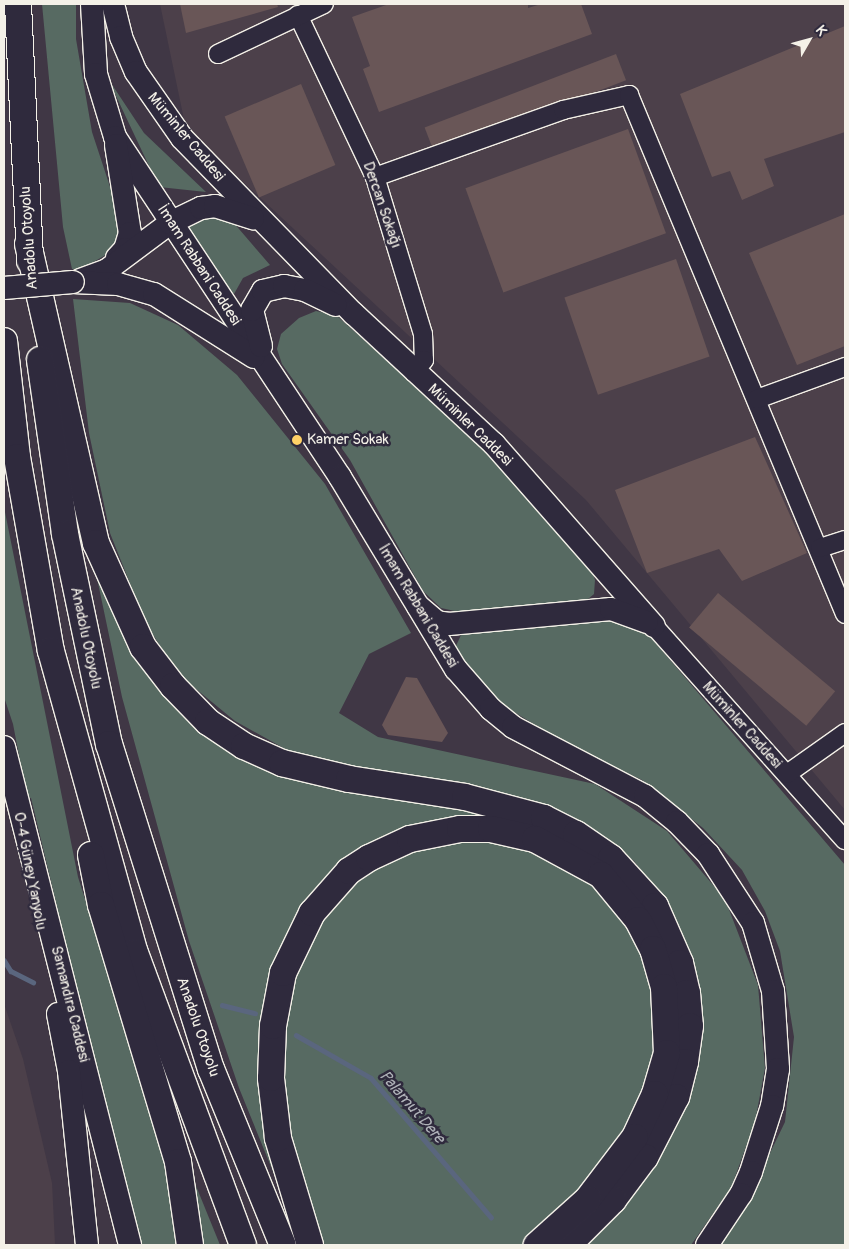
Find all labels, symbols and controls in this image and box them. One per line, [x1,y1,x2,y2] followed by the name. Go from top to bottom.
[784,15,834,65] north arrow
[812,22,831,39] text: K
[144,89,228,185] street label: Müminler Caddesi
[359,160,405,250] street label: Dercan Sokağı
[16,186,42,290] street label: Anadolu Otoyolu
[153,201,245,329] street label: İmam Rabbani Caddesi
[424,380,516,470] street label: Müminler Caddesi
[307,431,389,449] place label: Kamer Sokak
[291,434,303,446] marker: Kamer Sokak
[374,541,462,671] street label: İmam Rabbani Caddesi
[66,585,106,691] street label: Anadolu Otoyolu
[698,678,786,772] street label: Müminler Caddesi
[10,811,50,931] street label: O-4 Güney Yanyolu
[47,944,93,1064] street label: Samandıra Caddesi
[173,975,223,1079] street label: Anadolu Otoyolu
[375,1067,449,1147] water label: Palamut Dere

